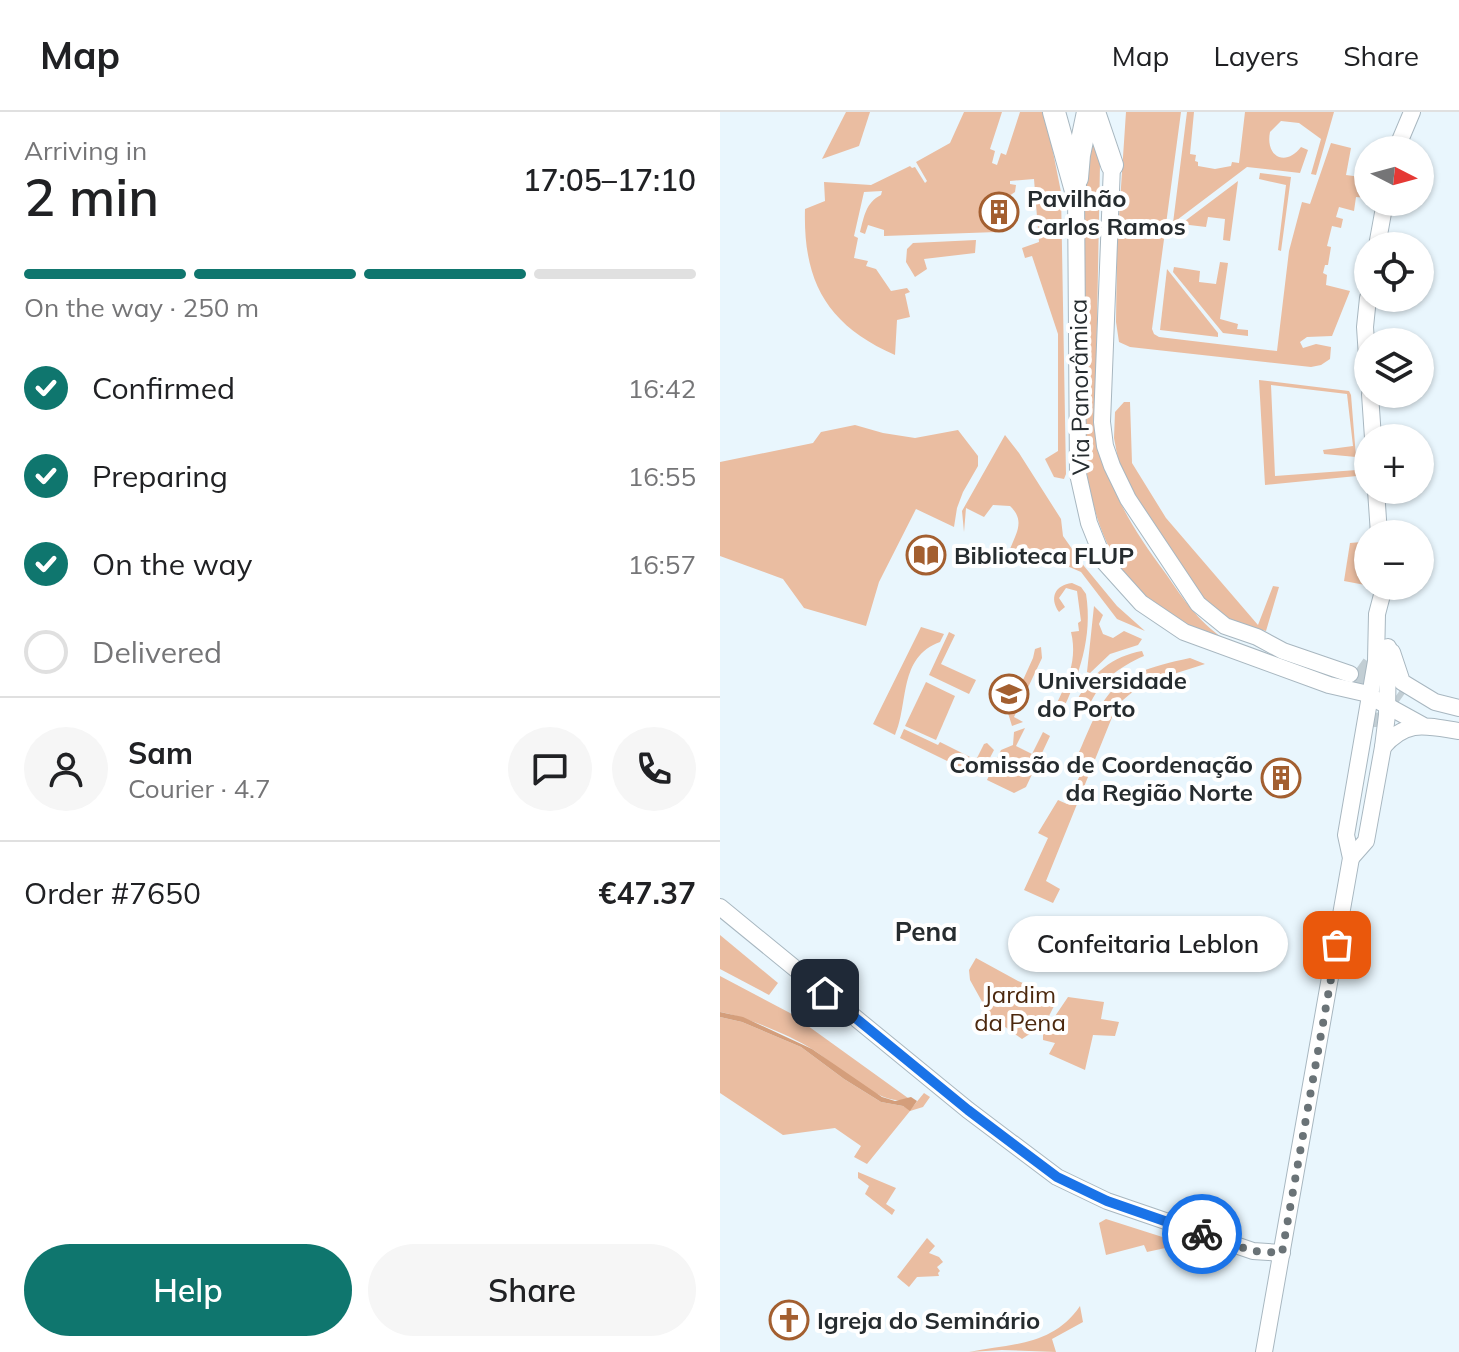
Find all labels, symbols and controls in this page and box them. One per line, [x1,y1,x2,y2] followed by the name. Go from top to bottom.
[40,31,120,79] text: Map
[1112,38,1169,73] text: Map
[1213,38,1299,73] text: Layers
[1343,38,1419,73] text: Share
[24,134,147,167] text: Arriving in
[1354,136,1434,216] north arrow
[1354,136,1434,600] map controls
[523,161,696,199] text: 17:05–17:10
[24,164,159,229] text: 2 min
[1027,183,1186,241] place label: Pavilhão Carlos Ramos
[978,191,1020,233] building icon: Pavilhão Carlos Ramos
[1354,232,1434,312] button: locate
[24,291,259,324] text: On the way · 250 m
[1062,299,1096,475] street label: Via Panorâmica
[1354,328,1434,408] button: layers
[24,366,68,410] icon: check
[92,369,235,407] text: Confirmed
[628,372,696,405] text: 16:42
[1354,424,1434,504] button: +
[24,454,68,498] icon: check
[92,457,228,495] text: Preparing
[628,460,696,493] text: 16:55
[1354,520,1434,600] button: −
[905,534,947,576] library icon: Biblioteca FLUP
[954,540,1134,570] place label: Biblioteca FLUP
[24,542,68,586] icon: check
[92,545,252,583] text: On the way
[628,548,696,581] text: 16:57
[92,633,222,671] text: Delivered
[1037,665,1187,723] place label: Universidade do Porto
[988,673,1030,715] school or university icon: Universidade do Porto
[24,727,108,811] button: person
[508,727,592,811] button: chat
[612,727,696,811] button: phone
[128,734,193,772] text: Sam
[949,749,1253,807] place label: Comissão de Coordenação da Região Norte
[1260,757,1302,799] building icon: Comissão de Coordenação da Região Norte
[128,772,271,805] text: Courier · 4.7
[24,874,201,912] text: Order #7650
[599,874,696,912] text: €47.37
[1303,911,1371,979] pin
[895,915,957,948] district label: Pena
[1009,917,1289,973] callout: Confeitaria Leblon
[1315,923,1359,967] icon: bag
[1037,927,1259,960] text: Confeitaria Leblon
[791,959,859,1027] pin
[803,971,847,1015] icon: home
[974,979,1066,1037] park label: Jardim da Pena
[1162,1194,1242,1274] courier
[1180,1212,1224,1256] icon: bike
[24,1244,352,1336] button: Help
[368,1244,696,1336] button: Share
[768,1299,810,1341] church icon: Igreja do Seminário
[817,1305,1040,1335] place label: Igreja do Seminário

